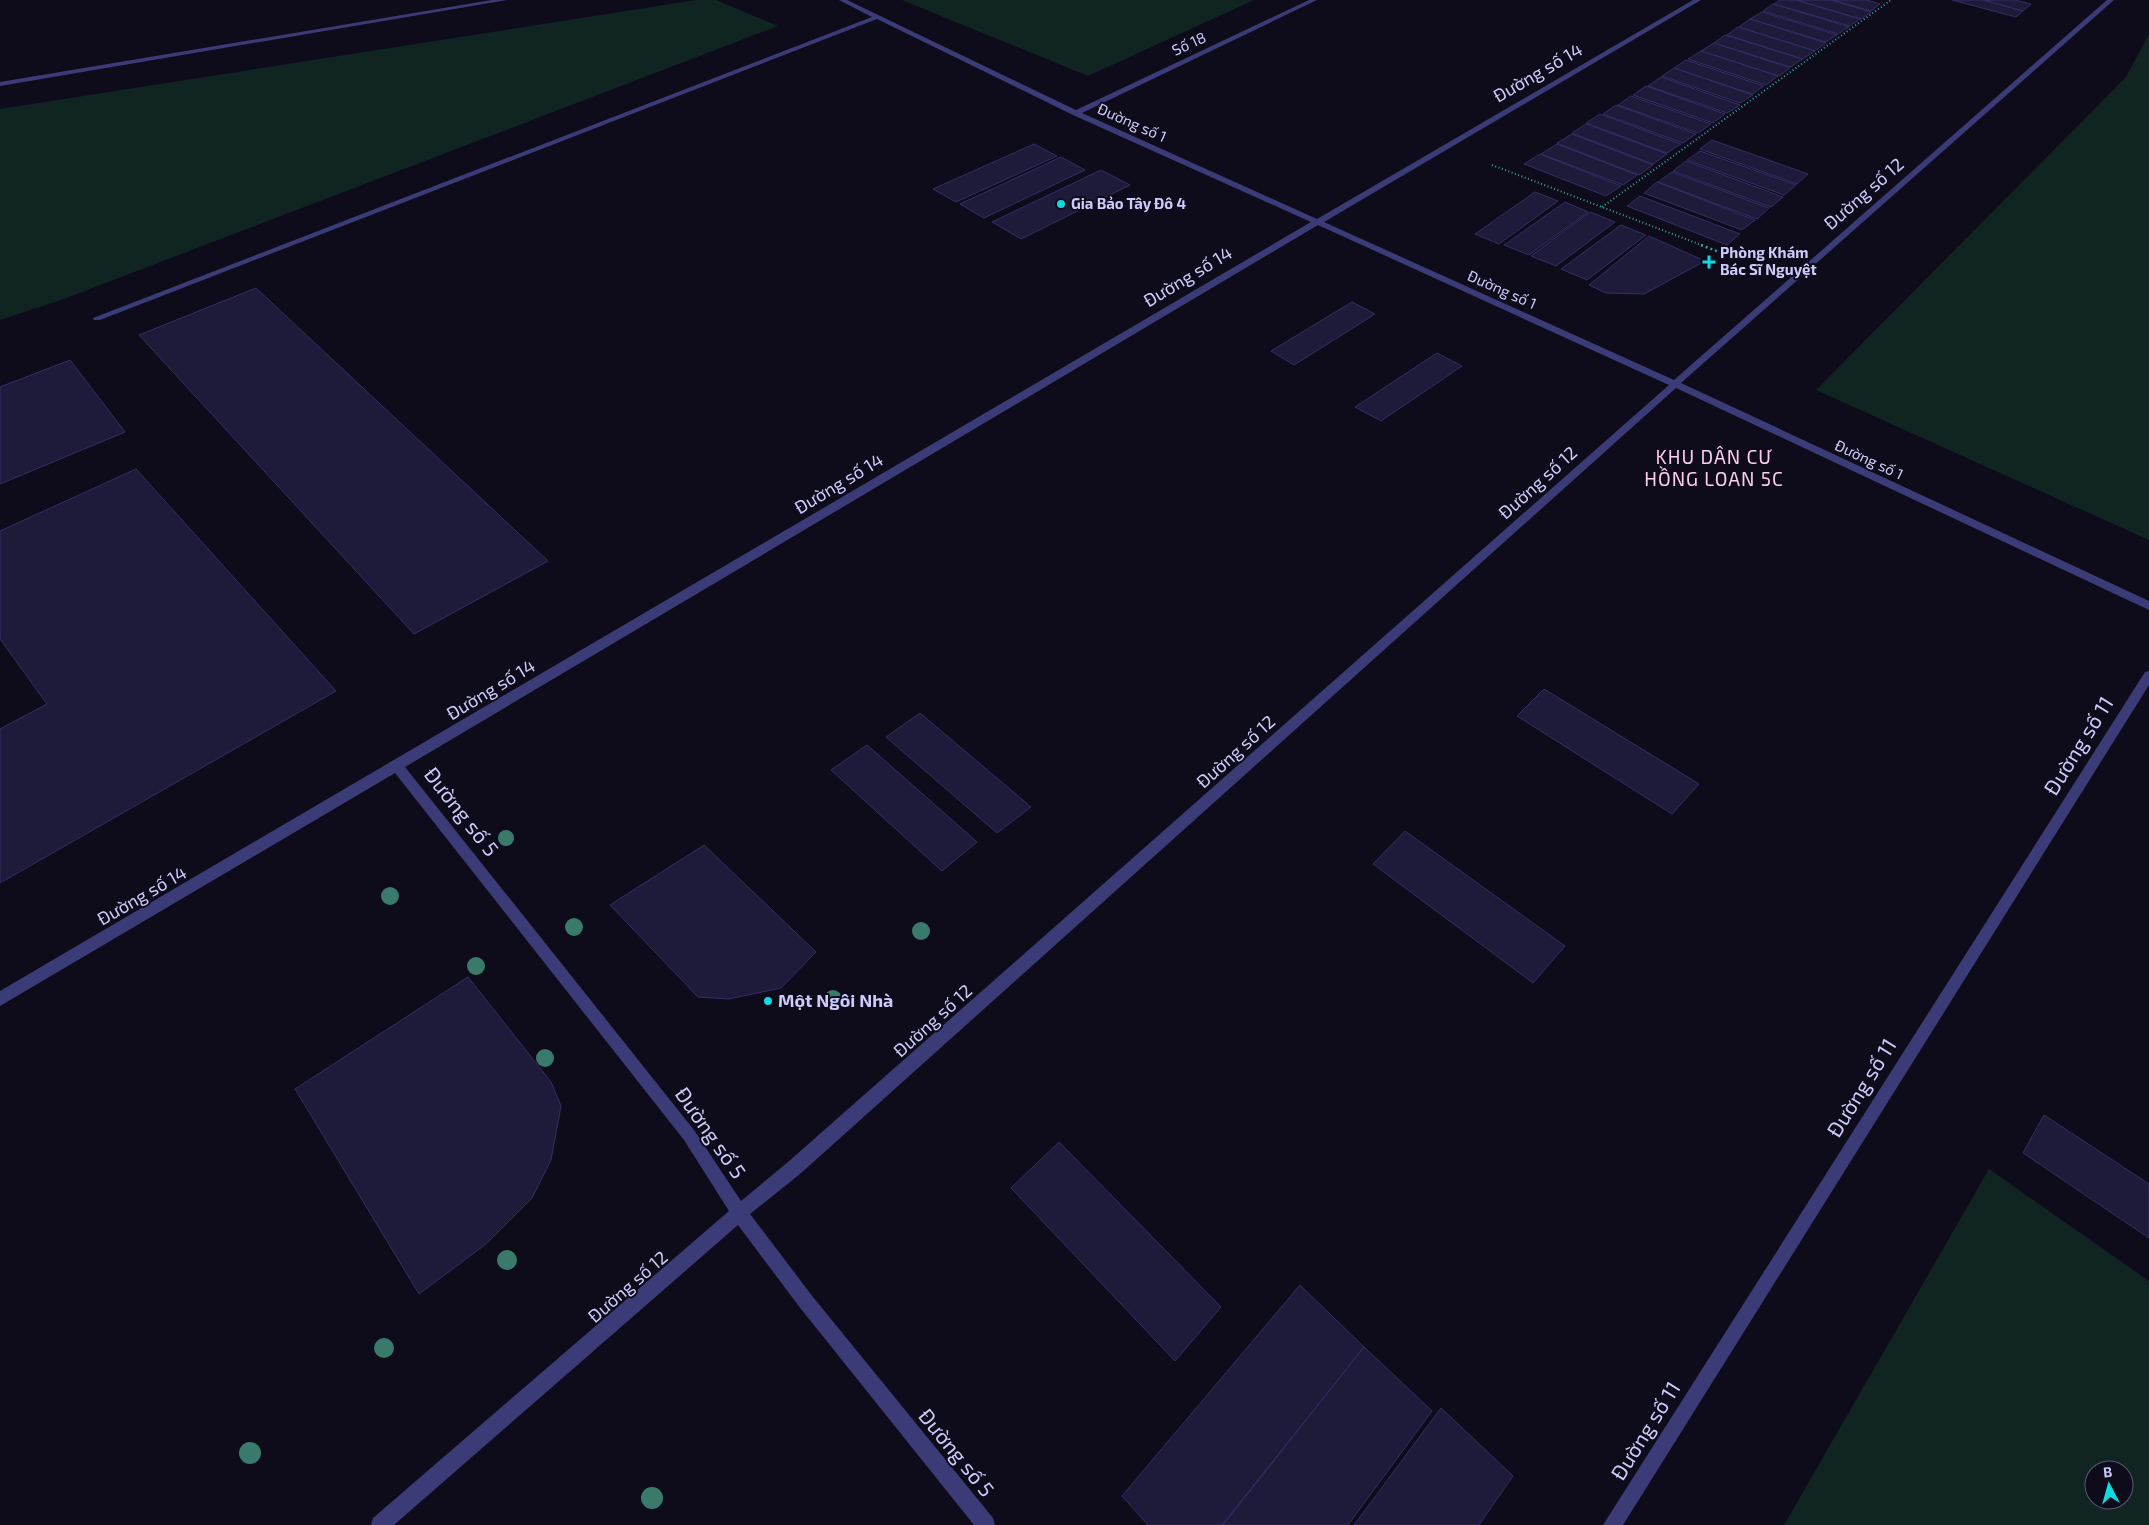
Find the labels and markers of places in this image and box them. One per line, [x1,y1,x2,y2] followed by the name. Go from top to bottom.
[1071,194,1186,213] place label: Gia Bảo Tây Đô 4
[1055,198,1067,210] marker: Gia Bảo Tây Đô 4
[1720,243,1817,279] place label: Phòng Khám Bác Sĩ Nguyệt
[1702,255,1716,269] marker: Phòng Khám Bác Sĩ Nguyệt
[778,989,893,1011] place label: Một Ngôi Nhà
[762,995,774,1007] marker: Một Ngôi Nhà

